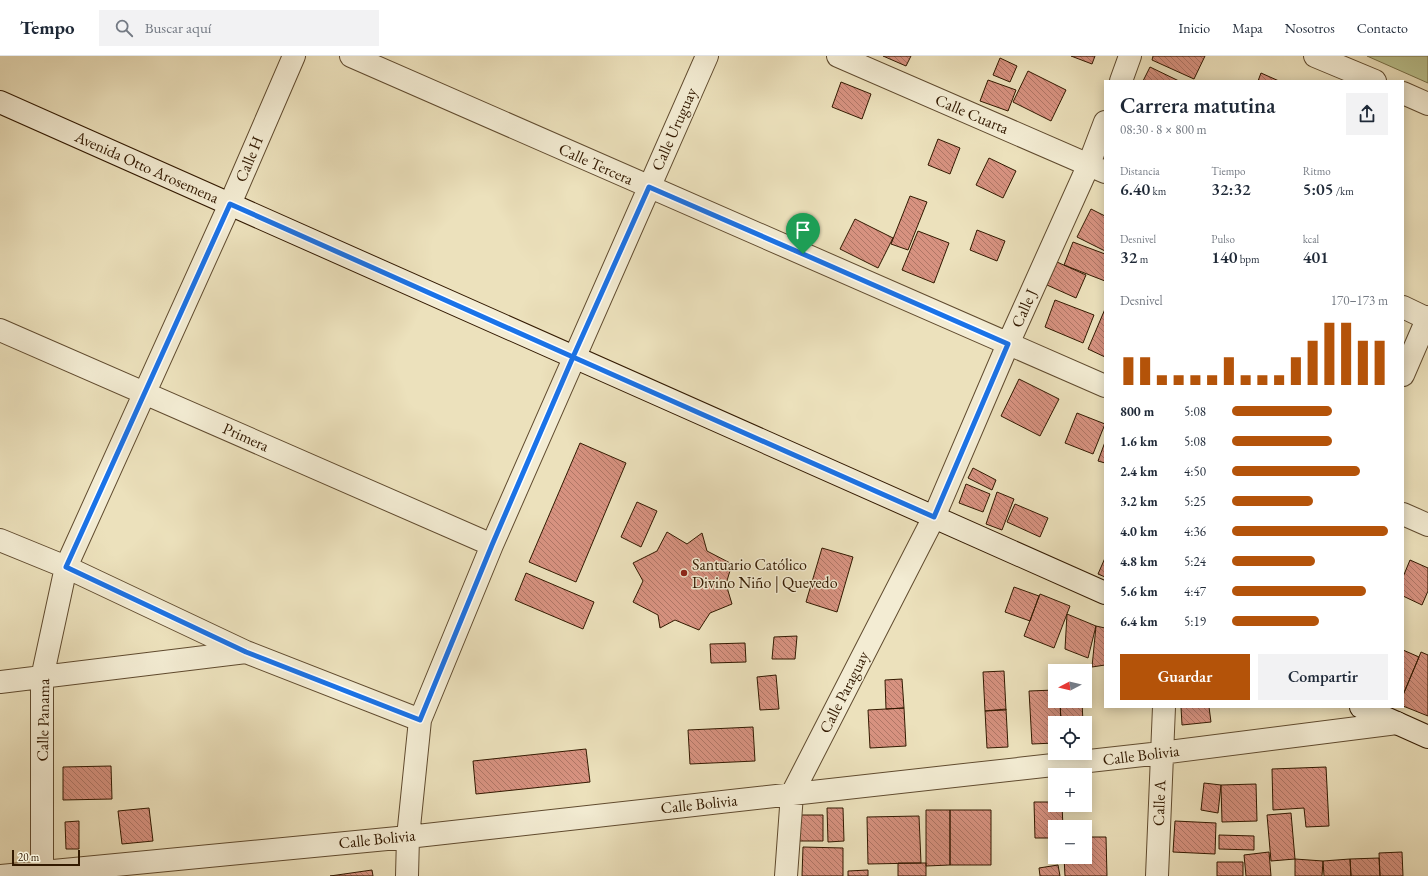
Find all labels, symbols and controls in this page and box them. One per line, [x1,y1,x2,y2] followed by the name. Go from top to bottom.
[99,10,379,46] search box
[20,15,75,40] text: Tempo
[113,17,135,39] icon: search
[145,18,211,37] text: Buscar aquí
[1179,19,1210,37] text: Inicio
[1232,19,1263,37] text: Mapa
[1285,19,1335,37] text: Nosotros
[1357,19,1408,37] text: Contacto
[646,83,702,174] street label: Calle Uruguay
[932,89,1012,139] street label: Calle Cuarta
[1120,91,1276,120] text: Carrera matutina
[1346,93,1388,135] button: share
[1120,121,1207,138] text: 08:30 · 8 × 800 m
[71,125,223,208] street label: Avenida Otto Arosemena
[230,133,268,185] street label: Calle H
[555,138,637,190] street label: Calle Tercera
[1120,164,1160,178] text: Distancia
[1211,164,1245,178] text: Tiempo
[1303,164,1331,178] text: Ritmo
[1120,178,1150,200] text: 6.40
[1211,178,1251,200] text: 32:32
[1303,178,1333,200] text: 5:05
[1150,184,1166,198] text: km
[1333,184,1354,198] text: /km
[786,213,820,254] pin
[792,219,814,241] icon: arrive
[1120,232,1156,246] text: Desnivel
[1211,232,1235,246] text: Pulso
[1303,232,1319,246] text: kcal
[1120,246,1137,268] text: 32
[1211,246,1238,268] text: 140
[1303,246,1329,268] text: 401
[1137,252,1148,266] text: m
[1238,252,1260,266] text: bpm
[1006,285,1042,331] street label: Calle J
[1120,292,1163,309] text: Desnivel
[1331,292,1388,309] text: 170–173 m
[1120,403,1154,420] text: 800 m
[1184,403,1206,420] text: 5:08
[220,418,273,457] street label: Primera
[1120,433,1158,450] text: 1.6 km
[1184,433,1206,450] text: 5:08
[1120,463,1158,480] text: 2.4 km
[1184,463,1206,480] text: 4:50
[1120,493,1158,510] text: 3.2 km
[1184,493,1206,510] text: 5:25
[1120,523,1158,540] text: 4.0 km
[1184,523,1206,540] text: 4:36
[1120,553,1158,570] text: 4.8 km
[1184,553,1206,570] text: 5:24
[692,554,838,593] place label: Santuario Católico Divino Niño | Quevedo
[679,568,689,578] marker: Santuario Católico Divino Niño | Quevedo
[1120,583,1158,600] text: 5.6 km
[1184,583,1206,600] text: 4:47
[1120,613,1158,630] text: 6.4 km
[1184,613,1206,630] text: 5:19
[814,646,874,737] street label: Calle Paraguay
[1120,654,1250,700] button: Guardar
[1258,654,1388,700] button: Compartir
[1048,664,1092,708] north arrow
[1048,664,1092,864] map controls
[32,678,54,762] street label: Calle Panama
[1048,716,1092,760] button: locate
[1101,740,1181,770] street label: Calle Bolivia
[1048,768,1092,812] button: +
[1148,779,1170,826] street label: Calle A
[660,789,739,818] street label: Calle Bolivia
[1048,820,1092,864] button: −
[338,824,417,853] street label: Calle Bolivia
[12,848,80,867] scale bar
[18,850,39,864] text: 20 m

